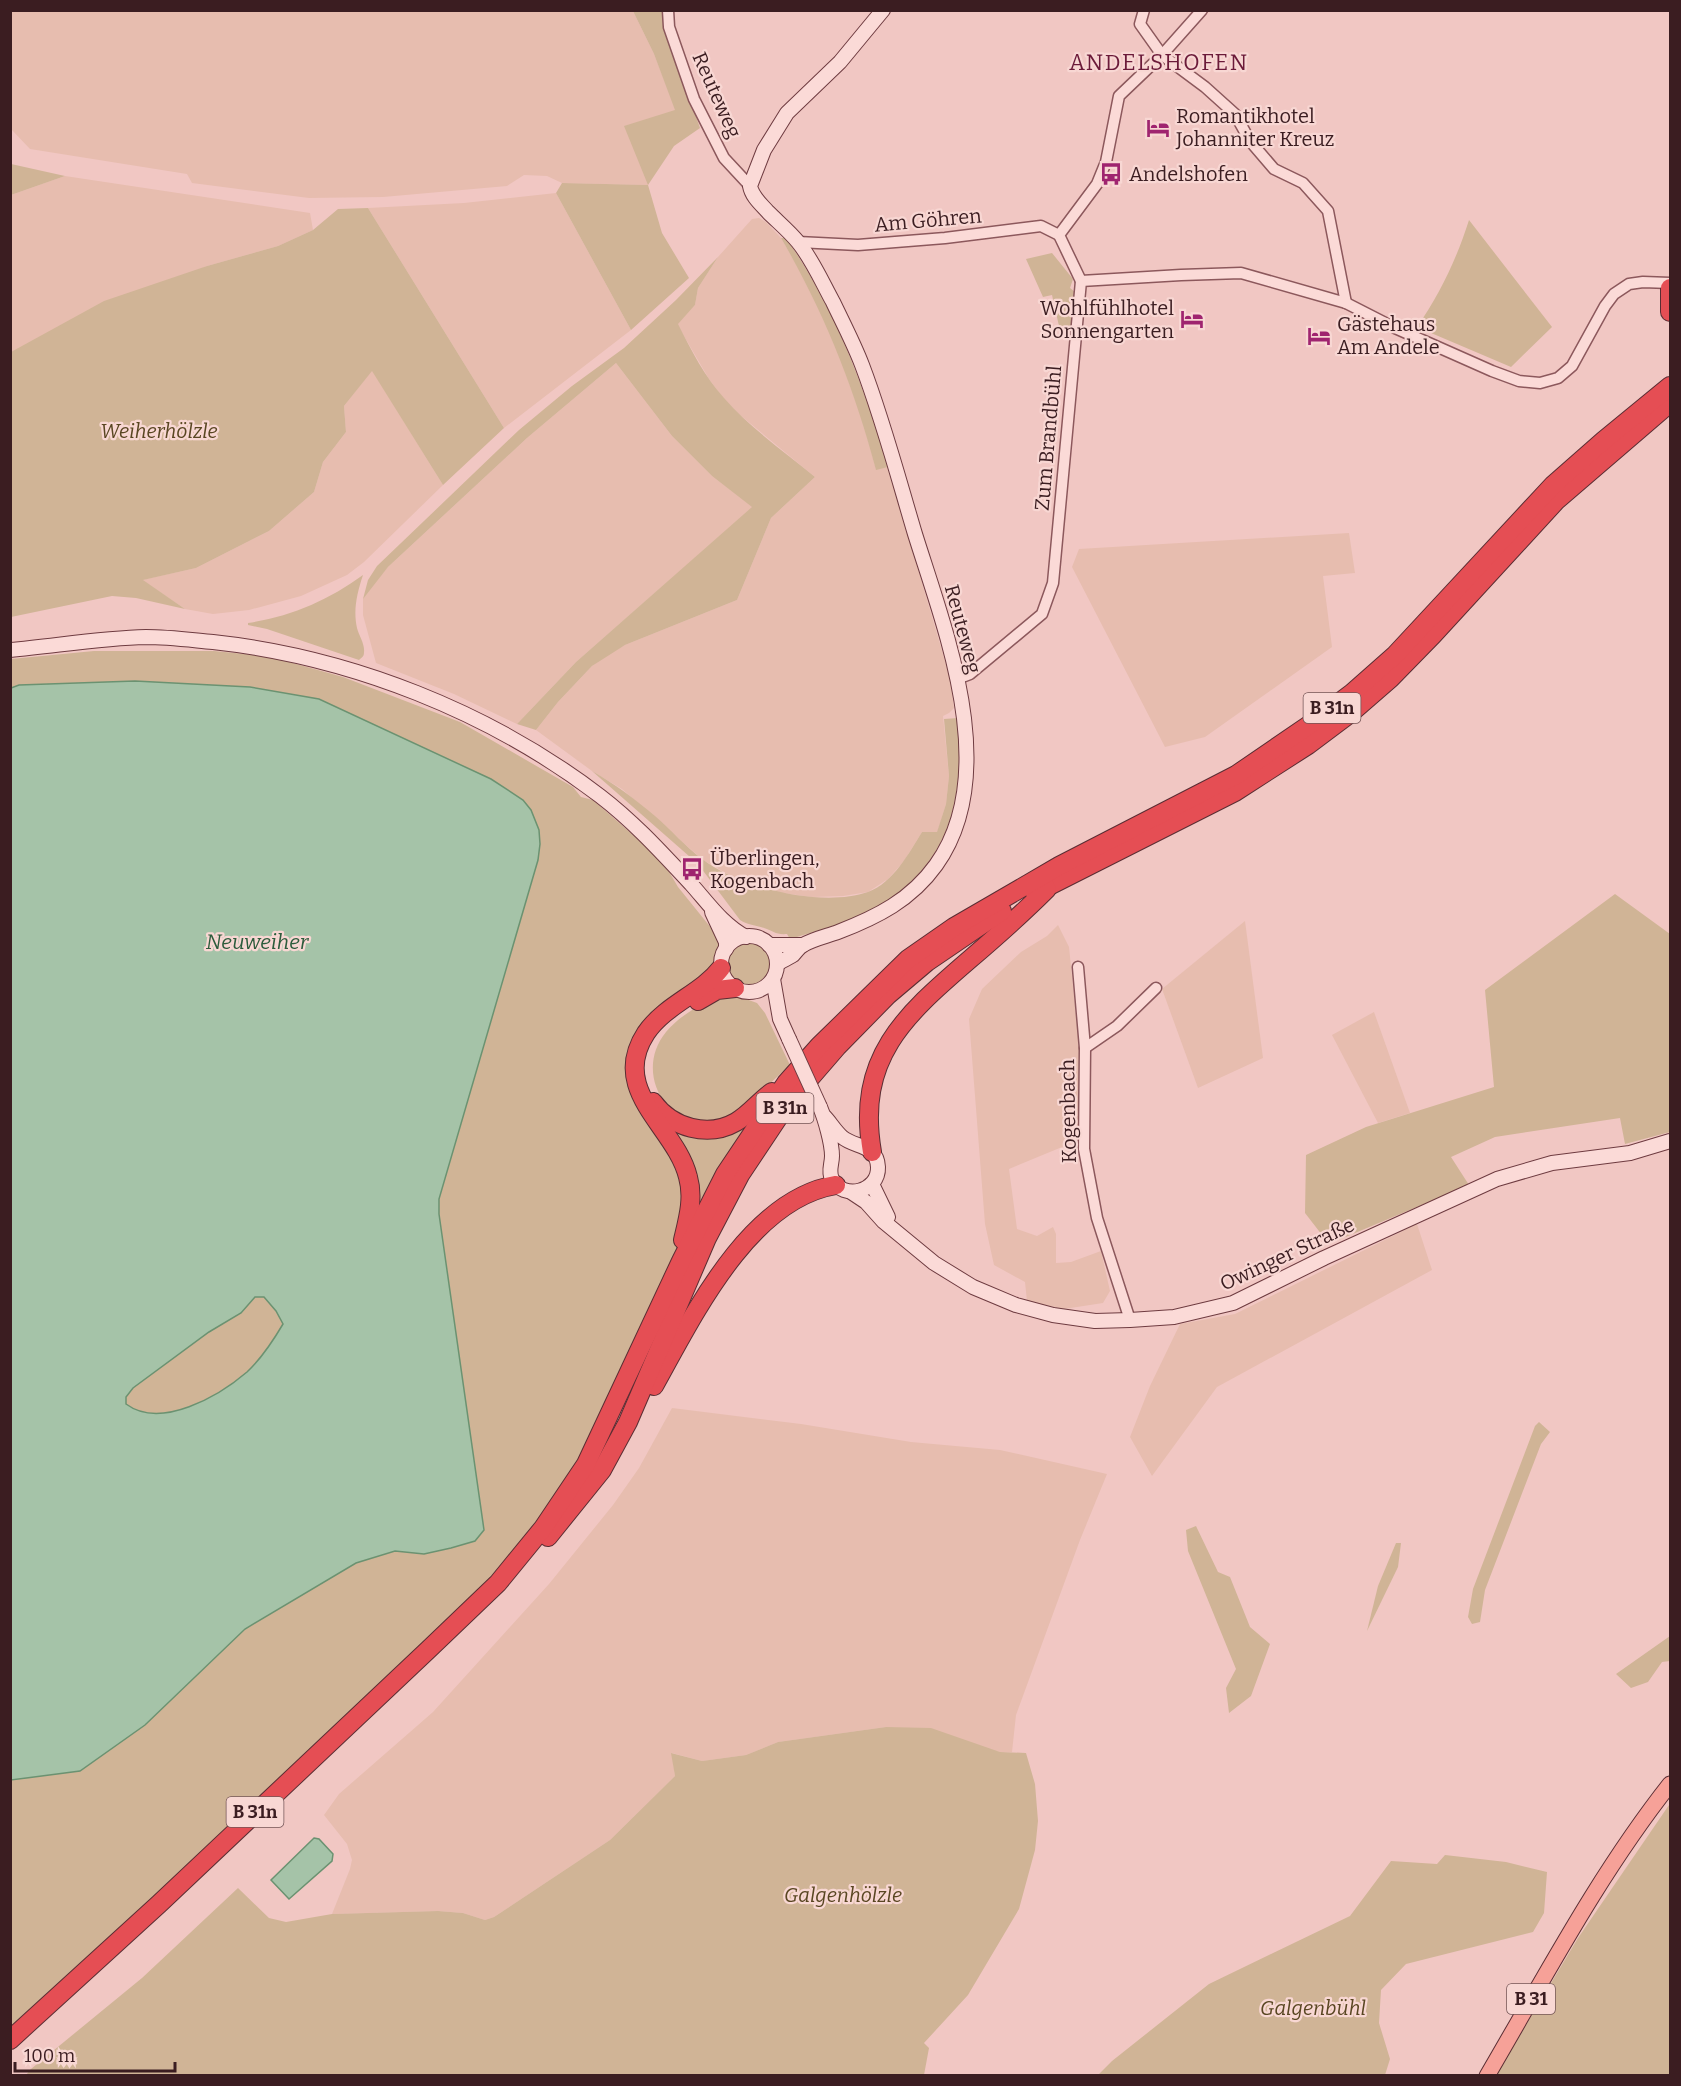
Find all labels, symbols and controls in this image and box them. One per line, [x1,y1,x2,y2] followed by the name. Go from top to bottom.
[687,48,747,142] street label: Reuteweg
[1069,49,1249,76] district label: ANDELSHOFEN
[1175,104,1334,151] place label: Romantikhotel Johanniter Kreuz
[1145,115,1171,141] hotel icon: Romantikhotel Johanniter Kreuz
[1098,161,1124,187] bus stop icon: Andelshofen
[1129,162,1248,186] place label: Andelshofen
[873,203,983,237] street label: Am Göhren
[1040,296,1174,343] place label: Wohlfühlhotel Sonnengarten
[1179,306,1205,332] hotel icon: Wohlfühlhotel Sonnengarten
[1337,312,1440,359] place label: Gästehaus Am Andele
[1306,323,1332,349] hotel icon: Gästehaus Am Andele
[1030,364,1066,512] street label: Zum Brandbühl
[100,419,218,443] park label: Weiherhölzle
[940,582,986,676] street label: Reuteweg
[1304,693,1360,723] road number: B 31n
[710,846,820,893] place label: Überlingen, Kogenbach
[679,856,705,882] bus stop icon: Überlingen, Kogenbach
[206,929,310,955] water label: Neuweiher
[1055,1058,1081,1163] street label: Kogenbach
[756,1093,814,1123] road number: B 31n
[1216,1212,1358,1296] street label: Owinger Straße
[226,1797,284,1827] road number: B 31n
[784,1883,902,1907] park label: Galgenhölzle
[1507,1984,1555,2014] road number: B 31
[1260,1996,1366,2020] park label: Galgenbühl
[15,2035,176,2073] scale bar
[24,2045,75,2067] text: 100 m

